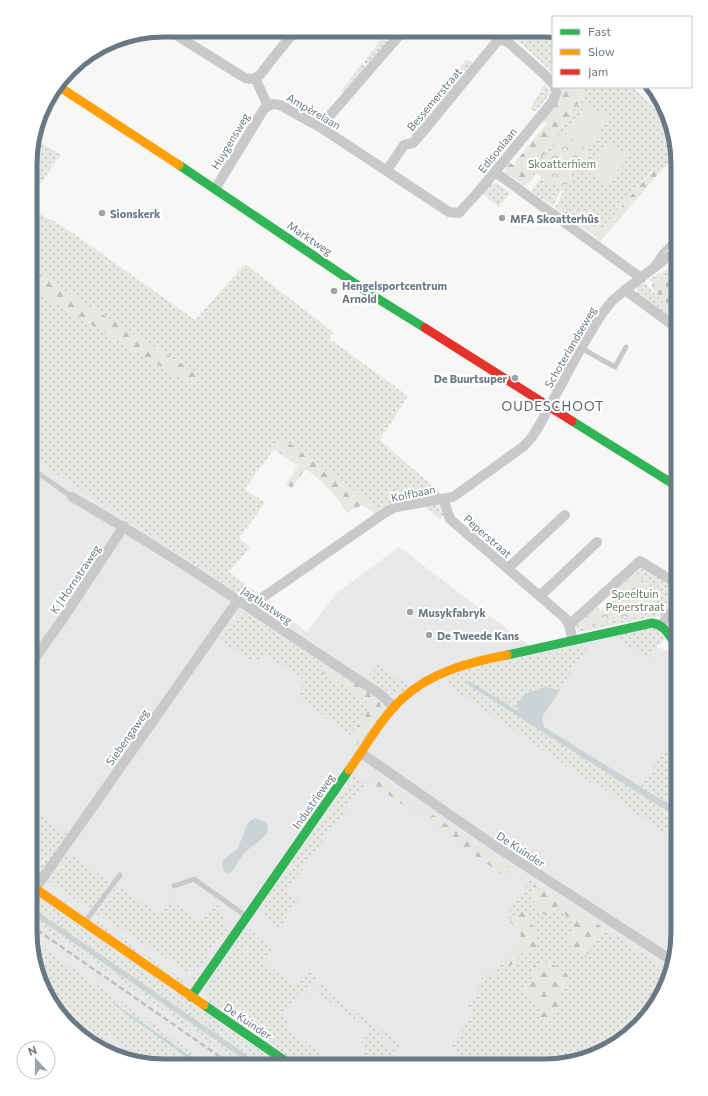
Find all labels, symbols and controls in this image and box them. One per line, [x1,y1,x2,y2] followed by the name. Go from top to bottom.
[552,16,692,88] legend
[588,24,611,38] text: Fast
[588,44,615,58] text: Slow
[588,64,608,79] text: Jam
[404,65,464,133] street label: Bessemerstraat
[285,90,343,132] street label: Ampèrelaan
[208,111,252,171] street label: Huygensweg
[475,125,519,175] street label: Edisonlaan
[528,157,596,170] park label: Skoatterhiem
[110,207,161,220] place label: Sionskerk
[97,208,107,218] marker: Sionskerk
[510,212,599,225] place label: MFA Skoatterhûs
[497,213,507,223] marker: MFA Skoatterhûs
[285,218,335,258] street label: Marktweg
[342,279,447,305] place label: Hengelsportcentrum Arnold
[329,286,339,296] marker: Hengelsportcentrum Arnold
[541,304,599,390] street label: Schoterlandseweg
[434,372,507,385] place label: De Buurtsuper
[510,373,520,383] marker: De Buurtsuper
[502,398,604,414] district label: OUDESCHOOT
[390,482,436,504] street label: Kolfbaan
[462,512,515,561] street label: Peperstraat
[47,542,104,616] street label: K J Hornstraweg
[239,583,295,628] street label: Jagtlustweg
[606,587,665,613] park label: Speeltuin Peperstraat
[418,606,486,619] place label: Musykfabryk
[405,607,415,617] marker: Musykfabryk
[437,629,519,642] place label: De Tweede Kans
[424,630,434,640] marker: De Tweede Kans
[103,706,151,768] street label: Siebengaweg
[289,771,337,831] street label: Industrieweg
[494,829,548,870] street label: De Kuinder
[222,1000,275,1042] street label: De Kuinder
[16,1040,56,1080] north arrow
[26,1043,38,1058] text: N

